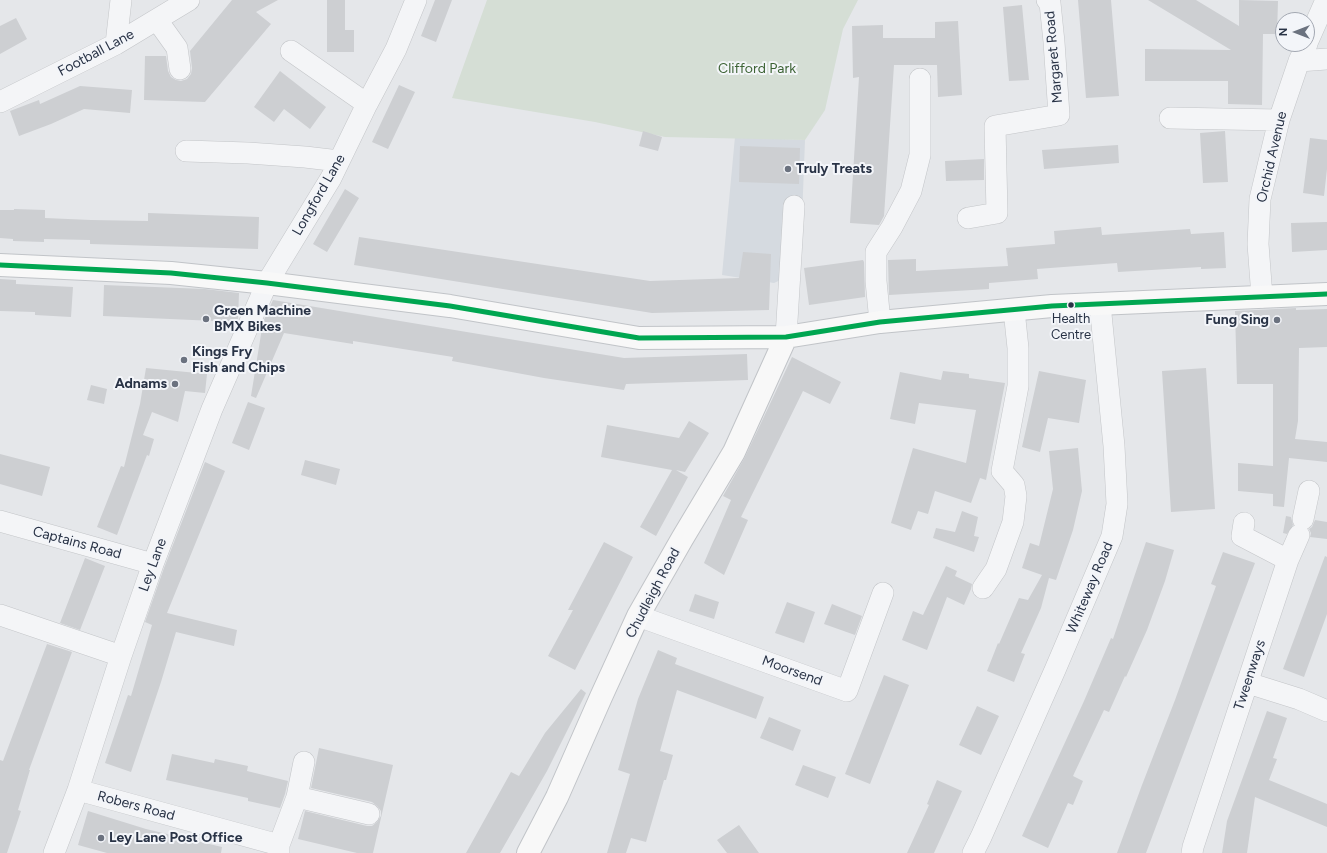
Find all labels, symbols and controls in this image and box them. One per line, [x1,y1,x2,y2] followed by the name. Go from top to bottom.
[1042,10,1066,104] street label: Margaret Road
[1275,12,1315,52] north arrow
[55,26,137,80] street label: Football Lane
[1277,28,1290,36] text: N
[718,61,796,77] park label: Clifford Park
[1253,110,1291,204] street label: Orchid Avenue
[289,151,349,239] street label: Longford Lane
[796,161,872,177] place label: Truly Treats
[783,164,793,174] marker: Truly Treats
[1066,300,1076,310] marker: Health Centre
[214,303,311,336] place label: Green Machine BMX Bikes
[1051,311,1091,342] place label: Health Centre
[1205,312,1269,328] place label: Fung Sing
[201,314,211,324] marker: Green Machine BMX Bikes
[1272,315,1282,325] marker: Fung Sing
[192,344,285,376] place label: Kings Fry Fish and Chips
[179,355,189,365] marker: Kings Fry Fish and Chips
[115,376,167,392] place label: Adnams
[170,379,180,389] marker: Adnams
[31,523,123,563] street label: Captains Road
[136,536,170,594] street label: Ley Lane
[1063,540,1117,636] street label: Whiteway Road
[622,545,684,641] street label: Chudleigh Road
[1231,638,1269,712] street label: Tweenways
[760,652,824,690] street label: Moorsend
[95,788,177,824] street label: Robers Road
[109,830,242,846] place label: Ley Lane Post Office
[96,833,106,843] marker: Ley Lane Post Office

